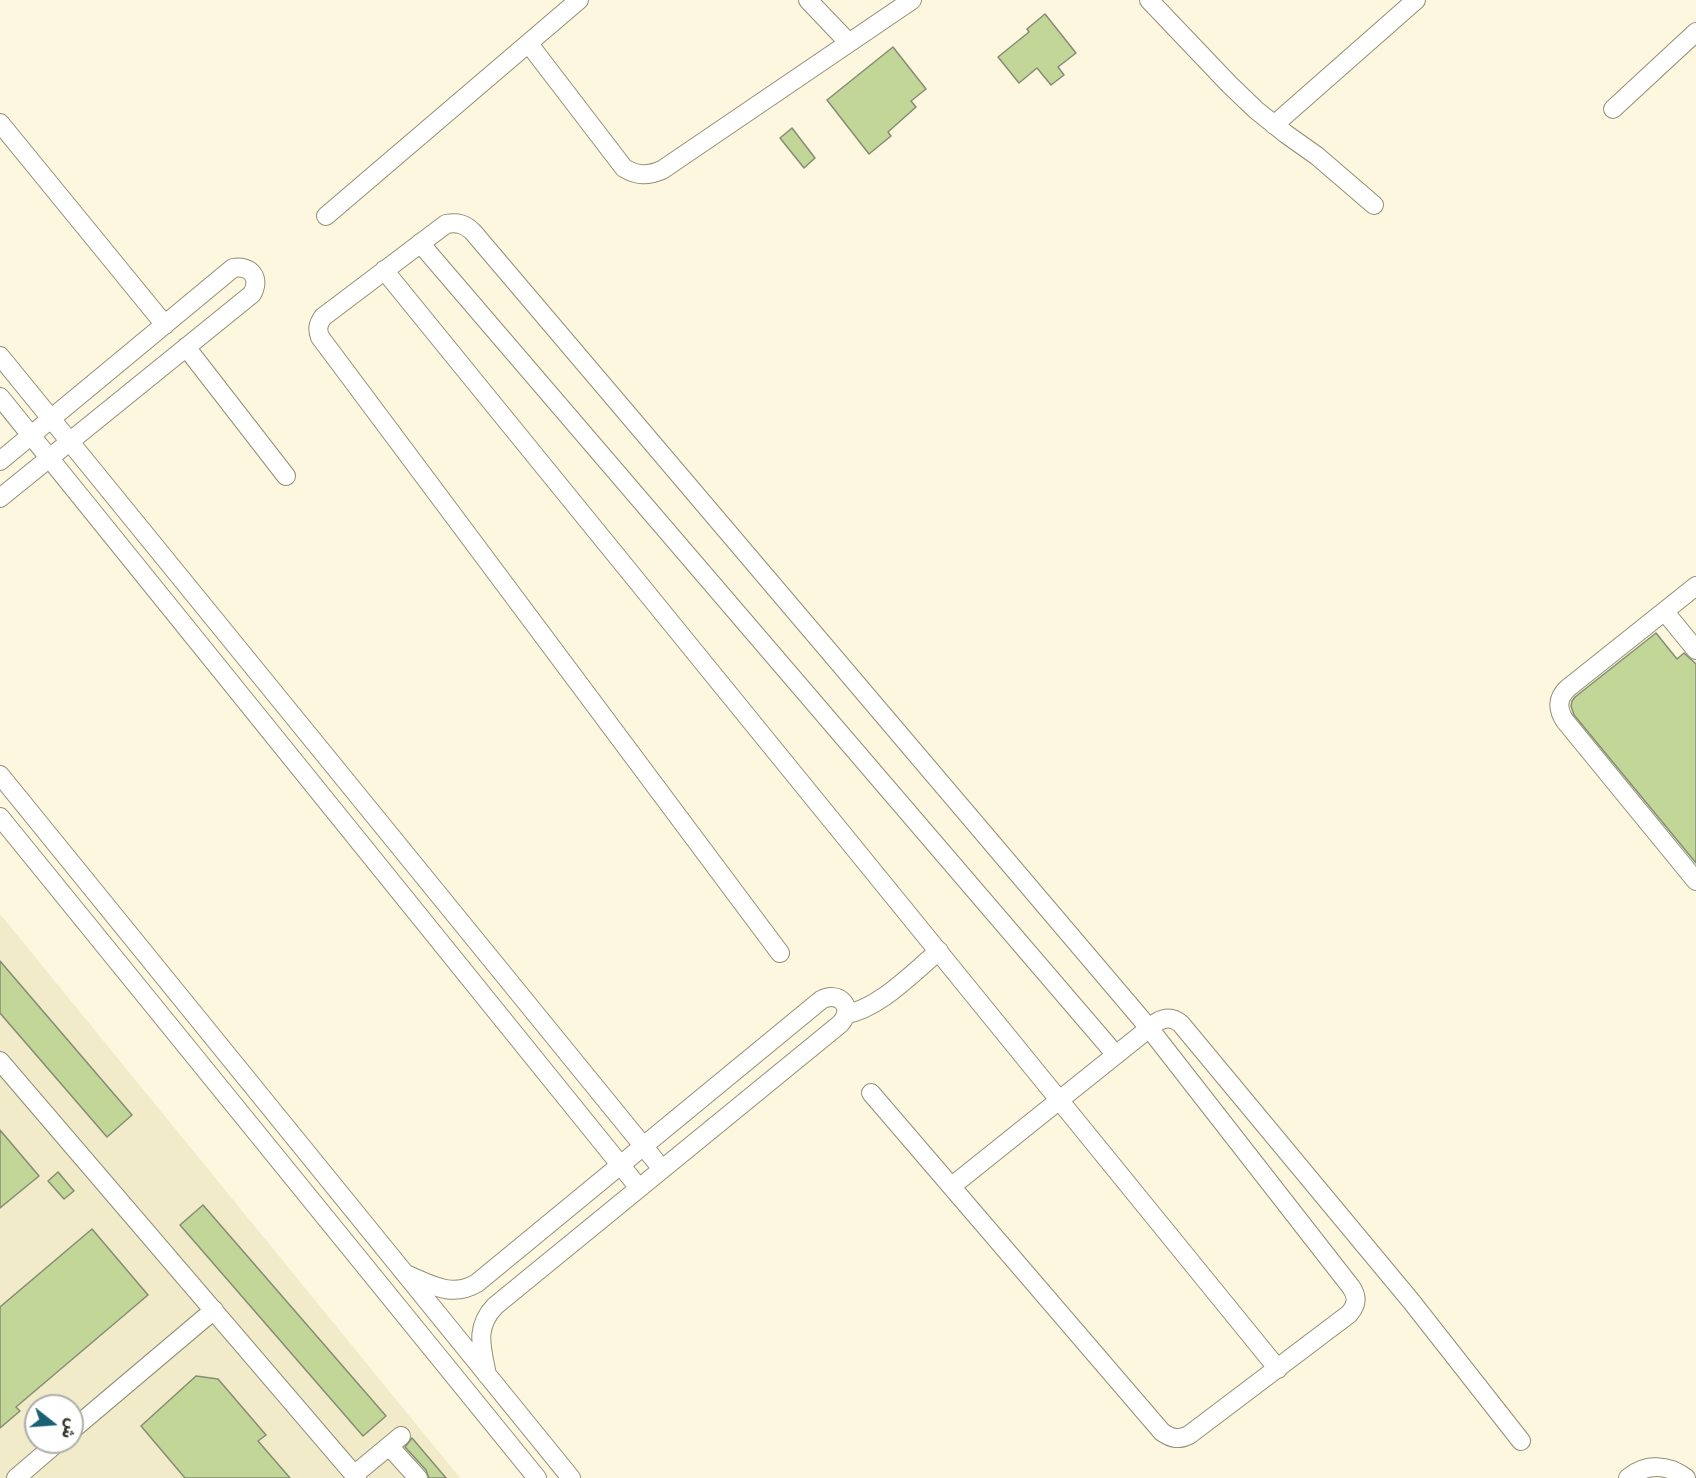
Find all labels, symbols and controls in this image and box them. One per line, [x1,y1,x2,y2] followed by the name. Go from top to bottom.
[24,1394,84,1454] north arrow
[58,1416,82,1441] text: ش

